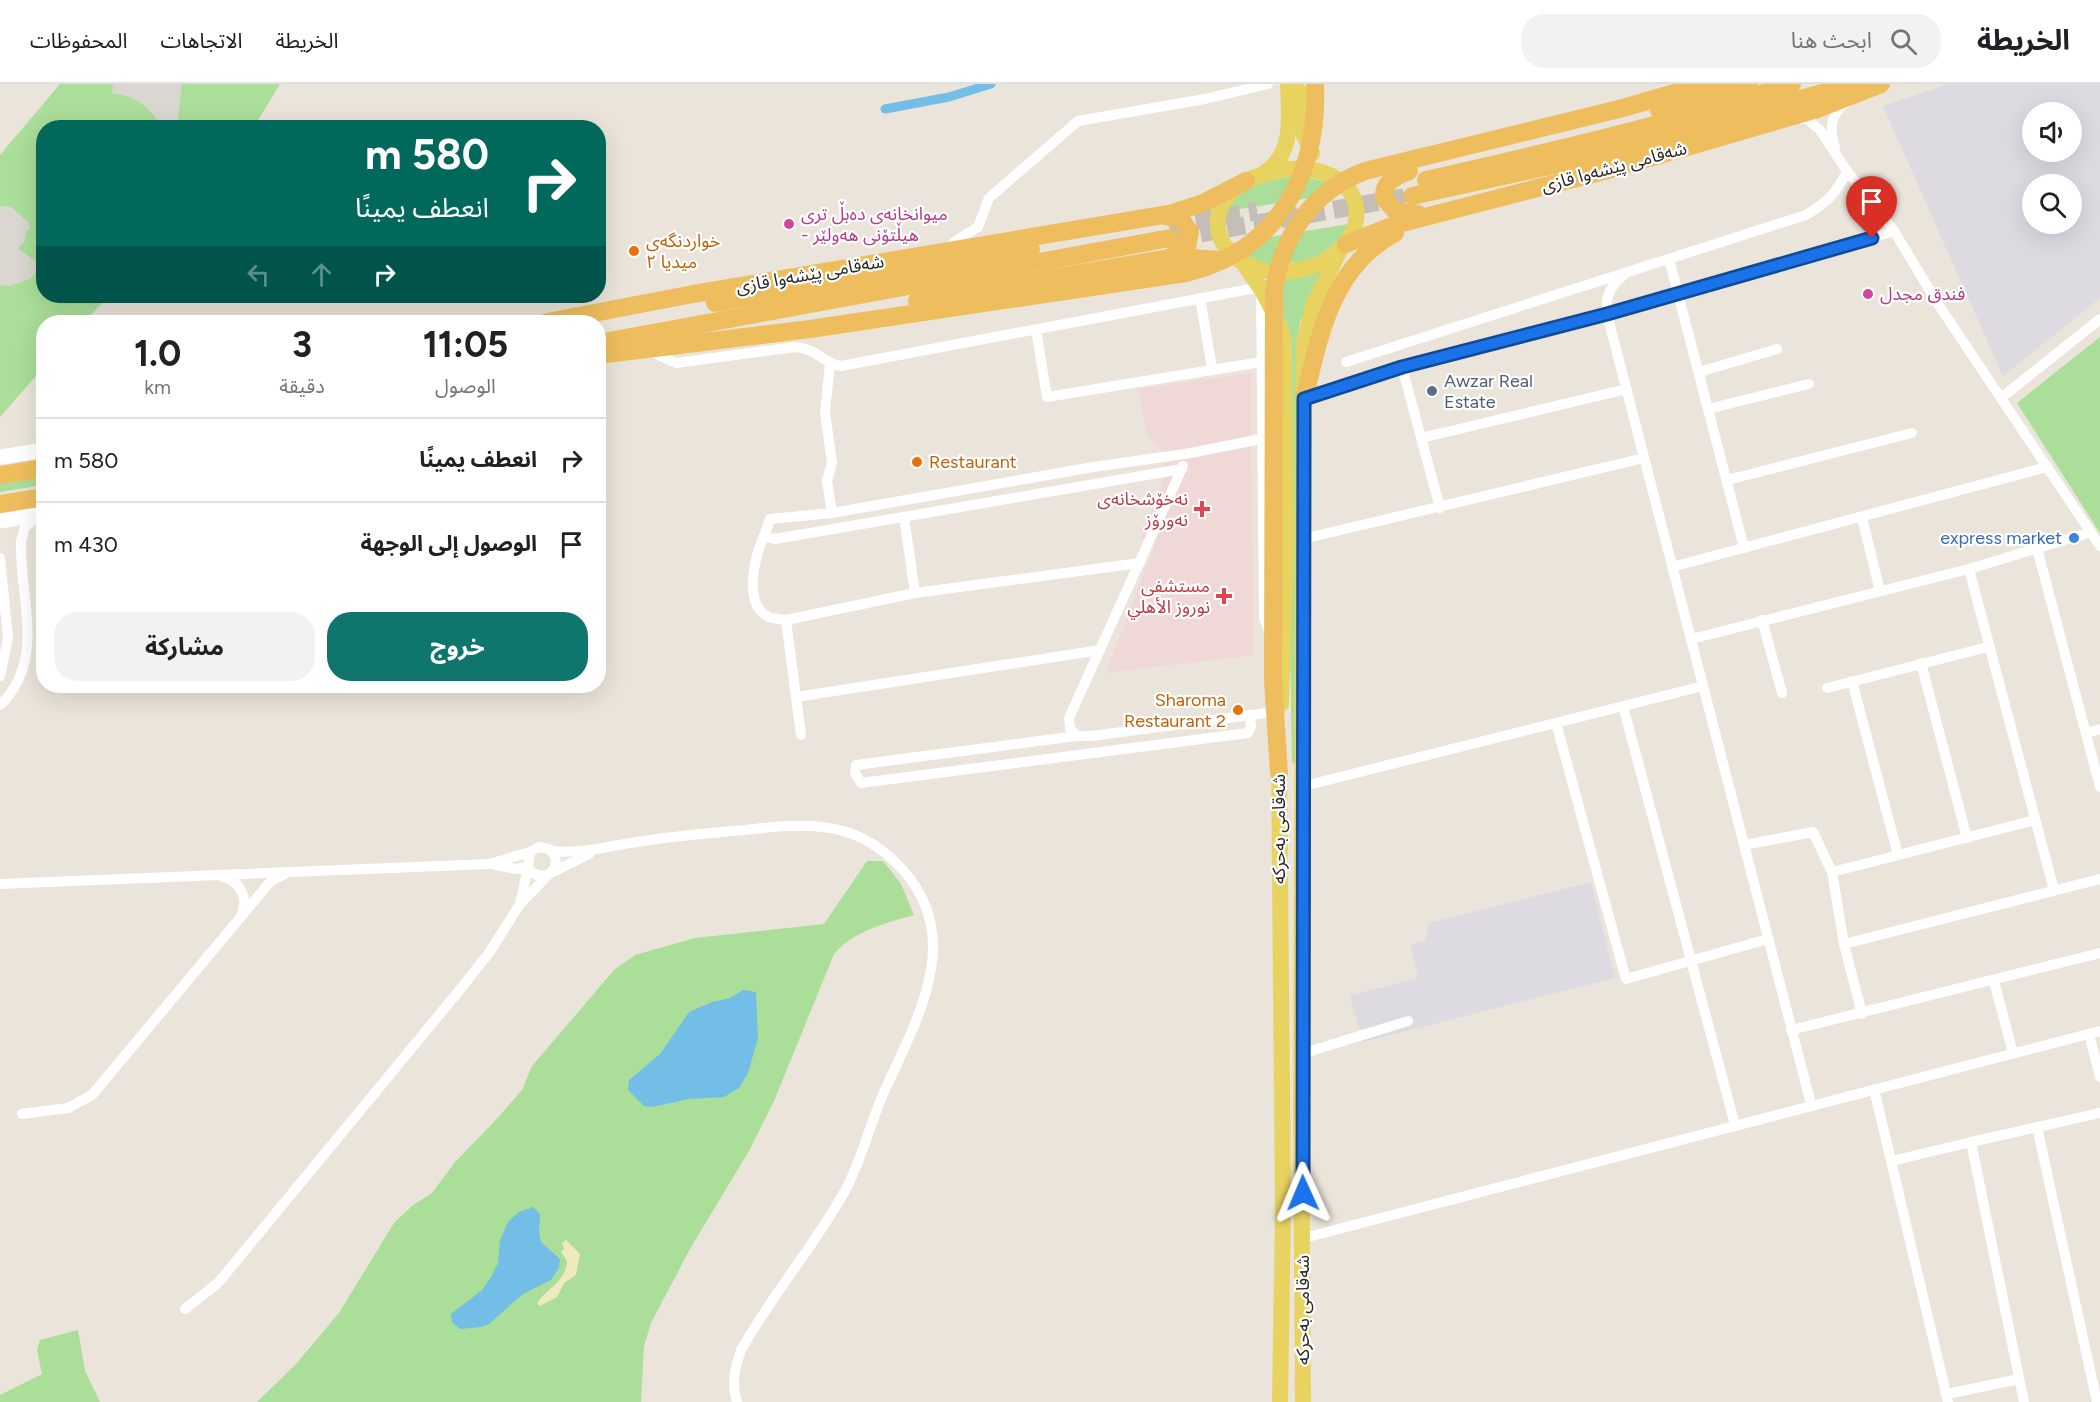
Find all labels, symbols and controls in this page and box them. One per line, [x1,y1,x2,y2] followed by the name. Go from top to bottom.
[1521,14,1941,68] search box
[1977,23,2070,57] text: الخريطة
[1887,25,1920,58] icon: search
[1791,27,1872,54] text: ابحث هنا
[30,28,127,53] text: المحفوظات
[160,28,242,53] text: الاتجاهات
[275,28,338,53] text: الخريطة
[2022,102,2082,234] map controls
[2022,102,2082,162] button: sound
[365,129,489,180] text: 580 m
[1539,137,1689,197] street label: شەقامی پێشەوا قازی
[510,144,588,222] icon: right
[2022,174,2082,234] button: search
[1846,176,1897,238] pin
[1855,185,1888,218] icon: arrive
[355,191,489,224] text: انعطف يمينًا
[801,201,948,246] place label: میوانخانەی دەبڵ تری - هیڵتۆنی هەولێر
[782,217,796,231] marker: میوانخانەی دەبڵ تری - هیڵتۆنی هەولێر
[646,230,720,273] place label: خواردنگەی میدیا ٢
[627,244,641,258] marker: خواردنگەی میدیا ٢
[734,250,886,298] street label: شەقامی پێشەوا قازی
[242,258,275,291] icon: left
[305,258,338,291] icon: ahead
[368,258,401,291] icon: right
[1880,283,1965,305] place label: فندق مجدل
[1861,287,1875,301] marker: فندق مجدل
[292,323,312,366] text: 3
[423,323,508,366] text: 11:05
[134,332,181,375] text: 1.0
[1444,370,1533,413] place label: Awzar Real Estate
[279,374,325,398] text: دقيقة
[435,374,496,398] text: الوصول
[144,375,171,399] text: km
[1425,384,1439,398] marker: Awzar Real Estate
[555,444,588,477] icon: right
[419,446,537,473] text: انعطف يمينًا
[54,447,118,474] text: 580 m
[929,451,1017,473] place label: Restaurant
[910,455,924,469] marker: Restaurant
[1097,488,1188,531] place label: نەخۆشخانەی نەورۆز
[1193,500,1211,518] marker: نەخۆشخانەی نەورۆز
[1940,527,2062,549] place label: express market
[555,528,588,561] icon: arrive
[360,530,537,557] text: الوصول إلى الوجهة
[54,531,118,558] text: 430 m
[2067,531,2081,545] marker: express market
[1127,575,1210,620] place label: مستشفى نوروز الأهلي
[1215,587,1233,605] marker: مستشفى نوروز الأهلي
[54,612,315,681] button: مشاركة
[327,612,588,681] button: خروج
[1124,689,1226,732] place label: Sharoma Restaurant 2
[1231,703,1245,717] marker: Sharoma Restaurant 2
[1268,774,1290,884] street label: شەقامی بەحرکە
[1271,1161,1335,1225] position arrow
[1292,1255,1314,1365] street label: شەقامی بەحرکە

